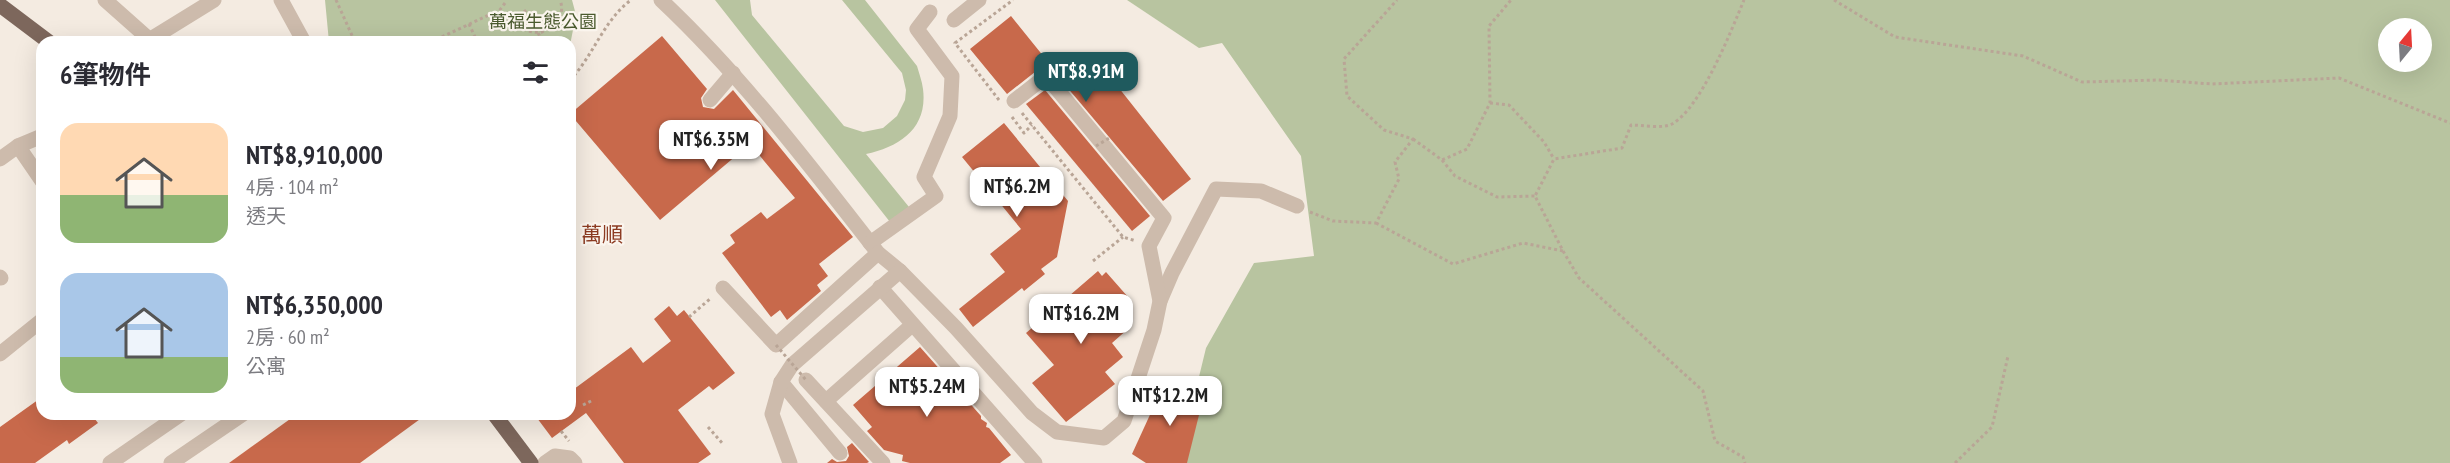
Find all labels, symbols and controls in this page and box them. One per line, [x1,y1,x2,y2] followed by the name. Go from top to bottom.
[489,10,597,33] park label: 萬福生態公園
[2378,18,2432,72] north arrow
[2378,18,2432,72] map controls
[1024,52,1148,103] pin: NT$8.91M
[519,56,552,89] icon: filters
[60,58,150,91] text: 6筆物件
[1048,58,1124,84] text: NT$8.91M
[649,120,773,171] pin: NT$6.35M
[673,126,749,152] text: NT$6.35M
[246,138,383,171] text: NT$8,910,000
[108,147,180,219] icon: home
[962,167,1072,218] pin: NT$6.2M
[984,173,1050,199] text: NT$6.2M
[246,174,339,200] text: 4房 · 104 m²
[246,203,286,229] text: 透天
[581,221,623,248] district label: 萬順
[246,288,383,321] text: NT$6,350,000
[1019,294,1143,345] pin: NT$16.2M
[108,297,180,369] icon: home
[1043,300,1119,326] text: NT$16.2M
[246,324,330,350] text: 2房 · 60 m²
[246,353,286,379] text: 公寓
[865,367,989,418] pin: NT$5.24M
[889,373,965,399] text: NT$5.24M
[1108,376,1232,427] pin: NT$12.2M
[1132,382,1208,408] text: NT$12.2M

